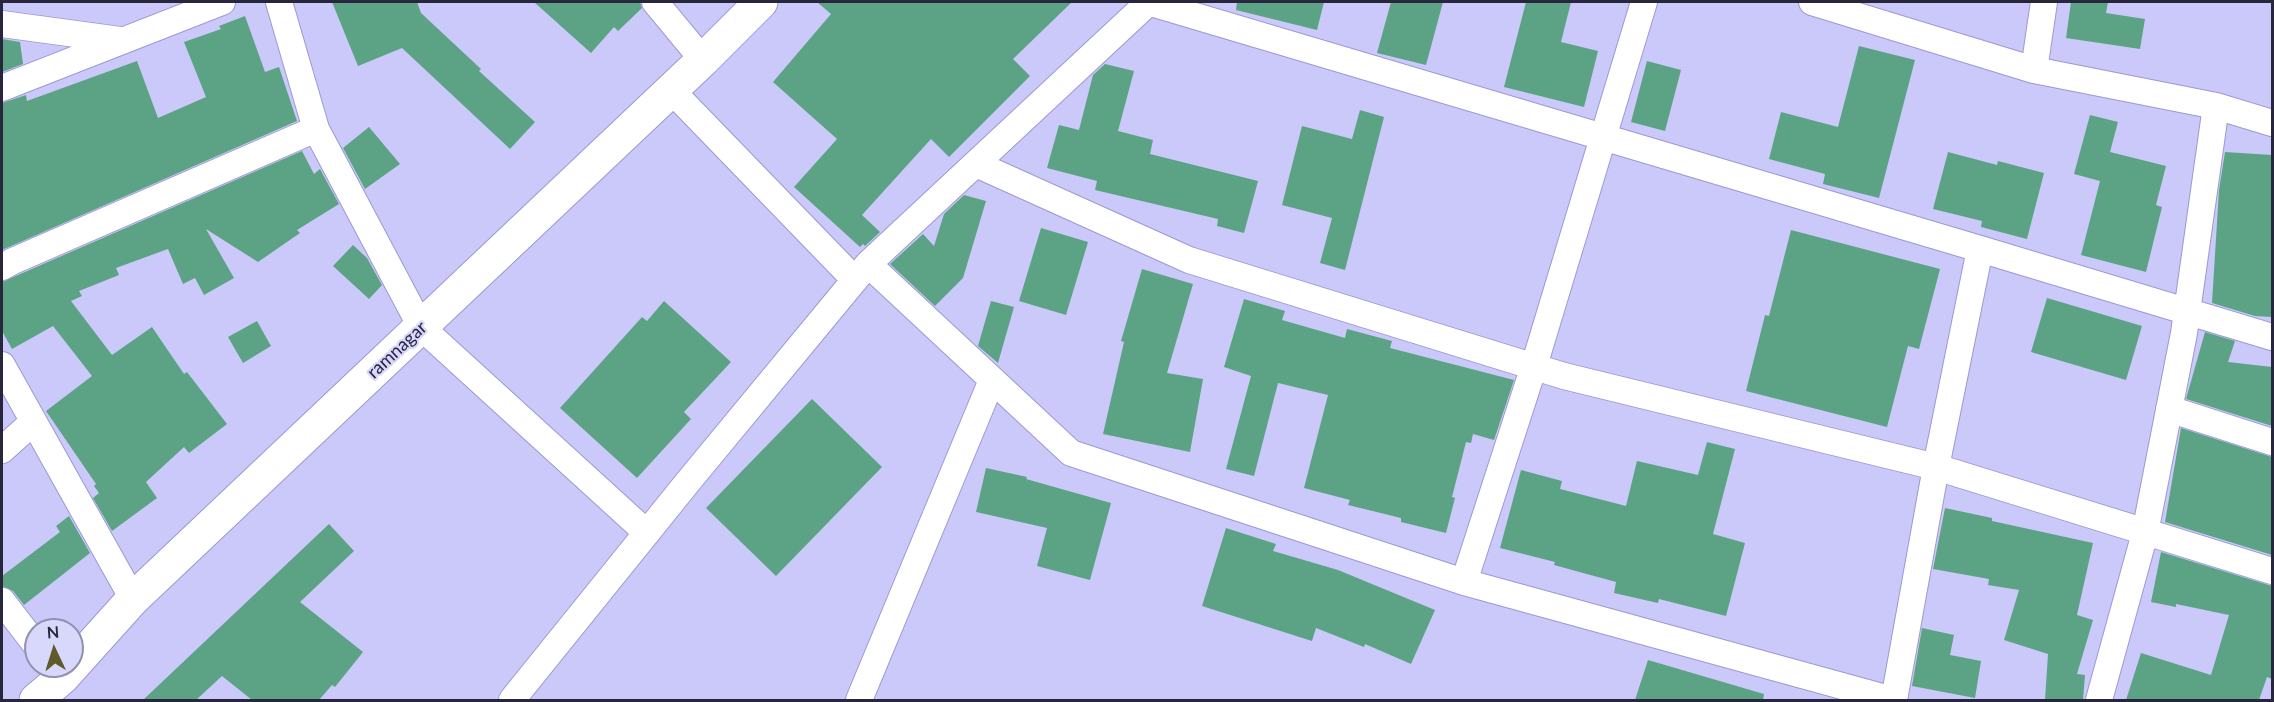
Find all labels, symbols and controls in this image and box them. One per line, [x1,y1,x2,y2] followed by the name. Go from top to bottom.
[363,317,431,383] street label: ramnagar
[24,618,84,678] north arrow
[46,622,60,641] text: N

